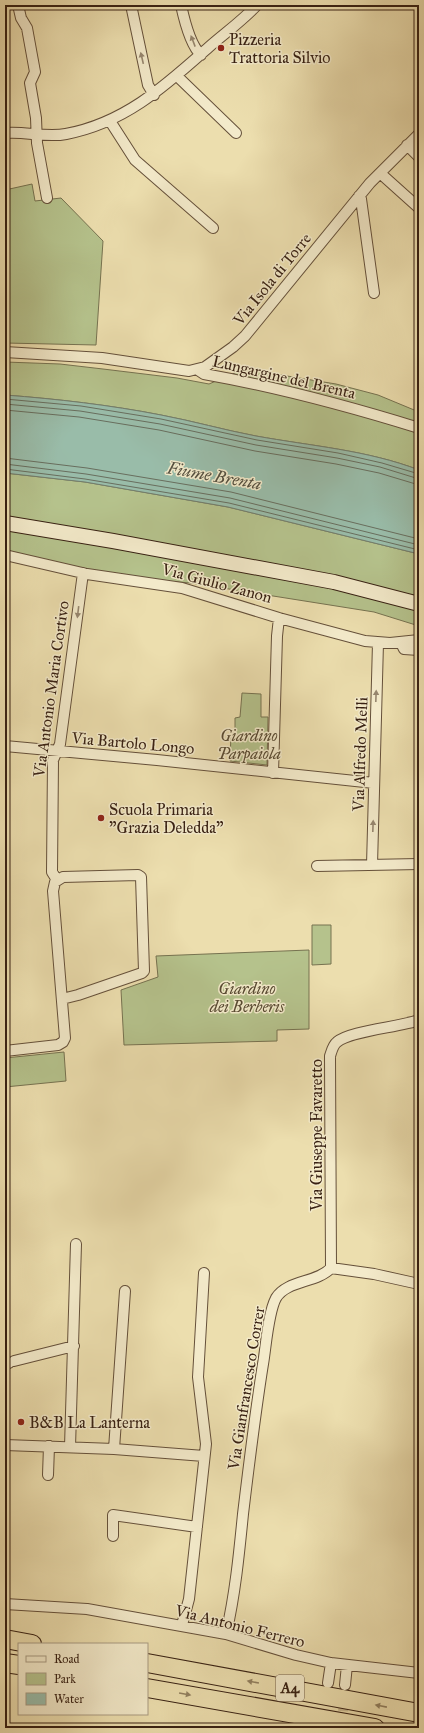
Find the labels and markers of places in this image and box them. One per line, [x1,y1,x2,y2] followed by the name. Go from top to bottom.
[229,30,330,67] place label: Pizzeria Trattoria Silvio
[216,43,226,53] marker: Pizzeria Trattoria Silvio
[109,800,223,837] place label: Scuola Primaria "Grazia Deledda"
[96,813,106,823] marker: Scuola Primaria "Grazia Deledda"
[29,1413,150,1432] place label: B&B La Lanterna
[16,1417,26,1427] marker: B&B La Lanterna

